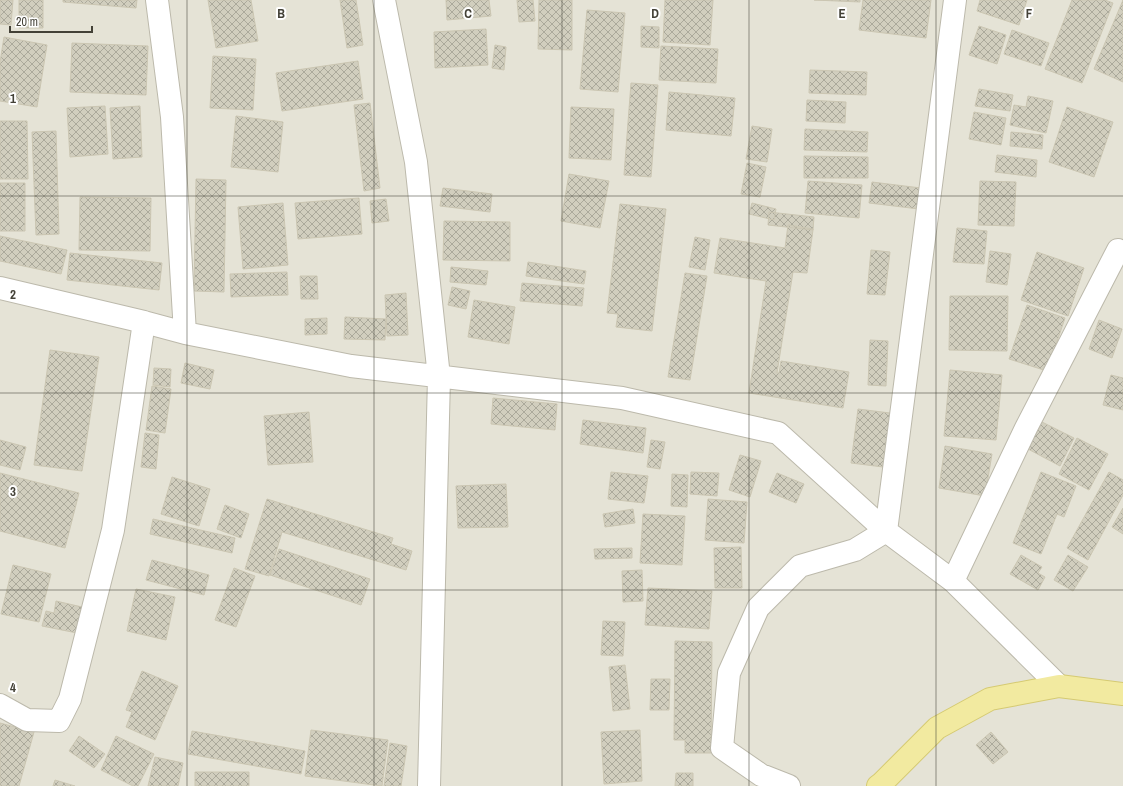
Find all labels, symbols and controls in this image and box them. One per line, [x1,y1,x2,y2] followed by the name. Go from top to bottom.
[277,5,285,22] text: B
[464,5,472,22] text: C
[651,5,659,22] text: D
[838,5,846,22] text: E
[1026,5,1033,22] text: F
[10,8,92,34] scale bar
[16,14,38,30] text: 20 m
[10,90,16,107] text: 1
[10,286,16,303] text: 2
[10,483,16,500] text: 3
[10,679,16,696] text: 4

